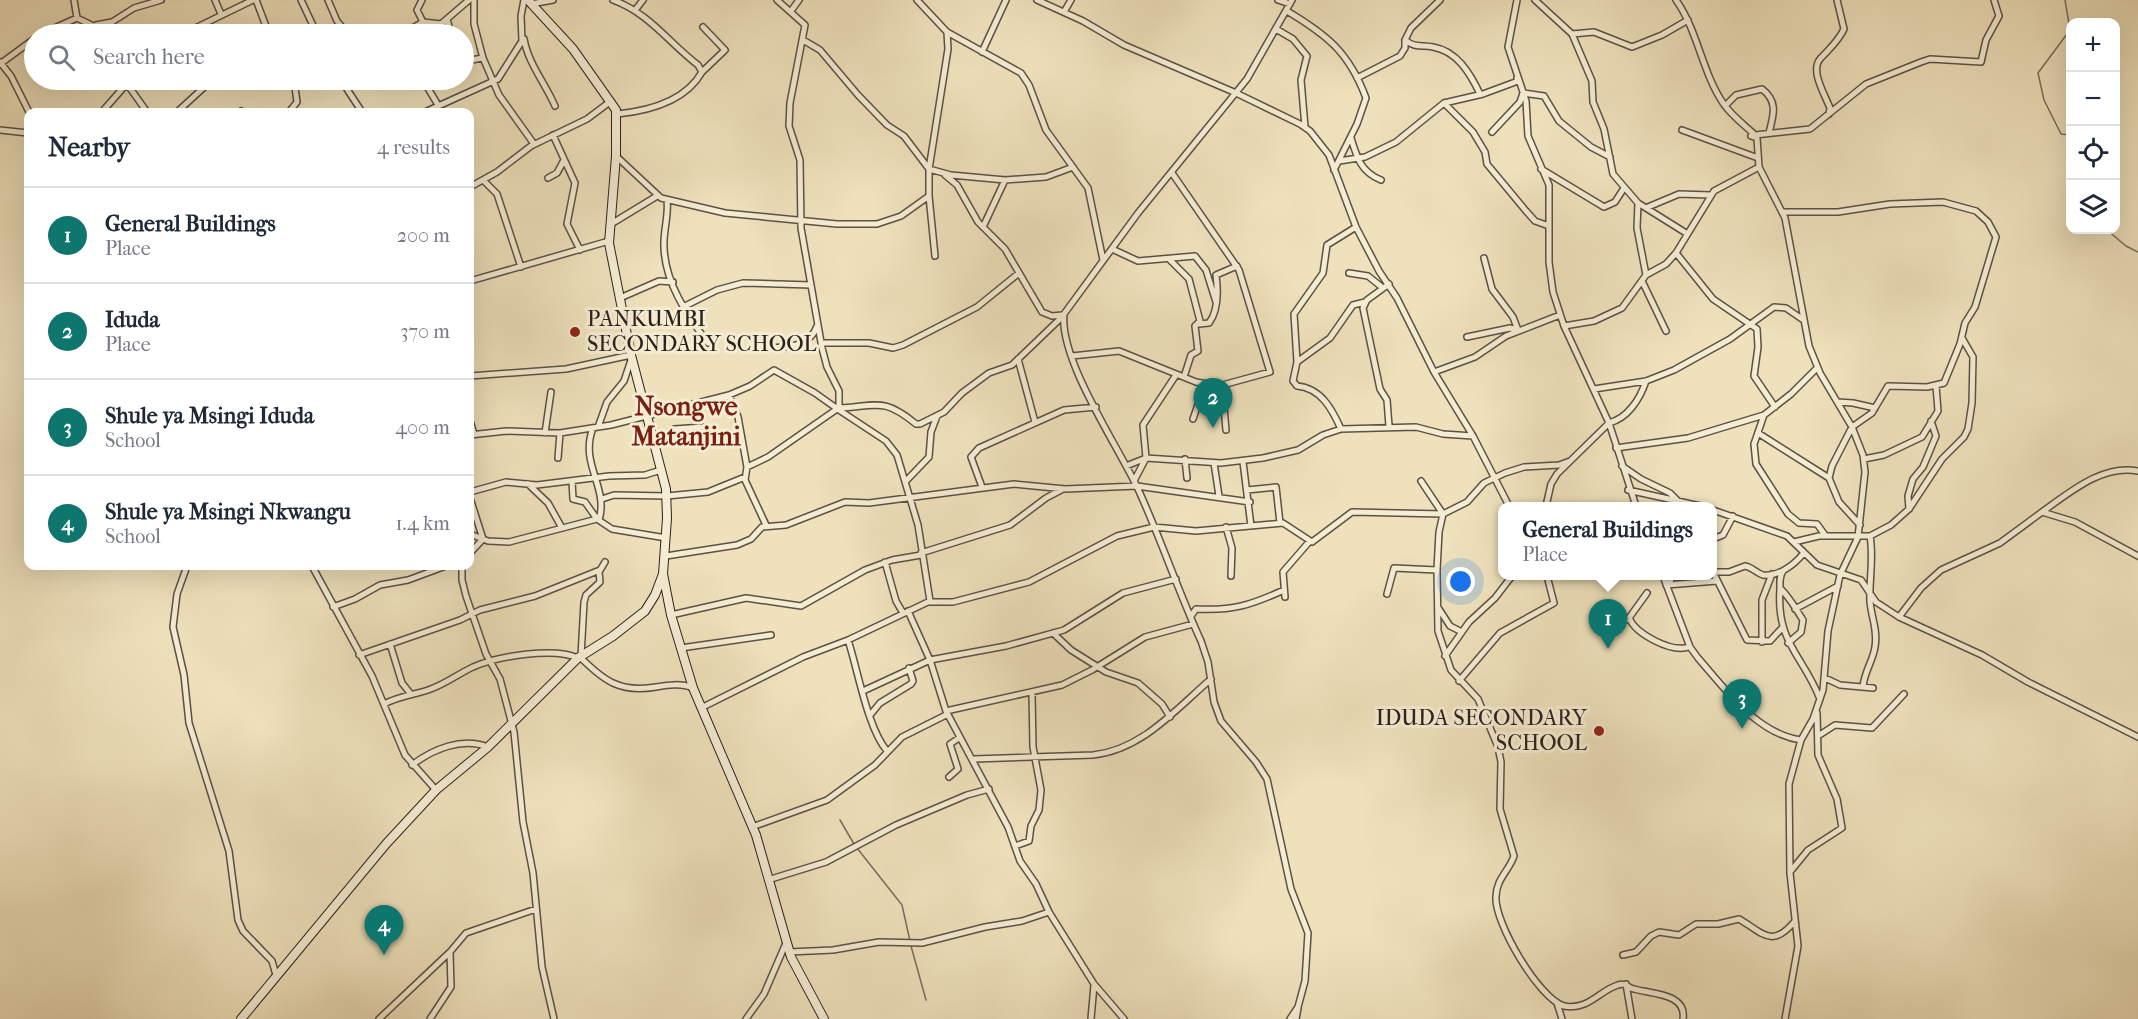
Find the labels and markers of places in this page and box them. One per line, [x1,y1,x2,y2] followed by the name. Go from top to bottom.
[587,306,817,357] place label: PANKUMBI SECONDARY SCHOOL
[568,325,582,339] marker: PANKUMBI SECONDARY SCHOOL
[1194,378,1232,428] pin: 2
[1588,600,1628,649] pin: 1
[1722,680,1762,729] pin: 3
[1376,705,1588,756] place label: IDUDA SECONDARY SCHOOL
[1592,724,1606,738] marker: IDUDA SECONDARY SCHOOL
[364,906,404,955] pin: 4

